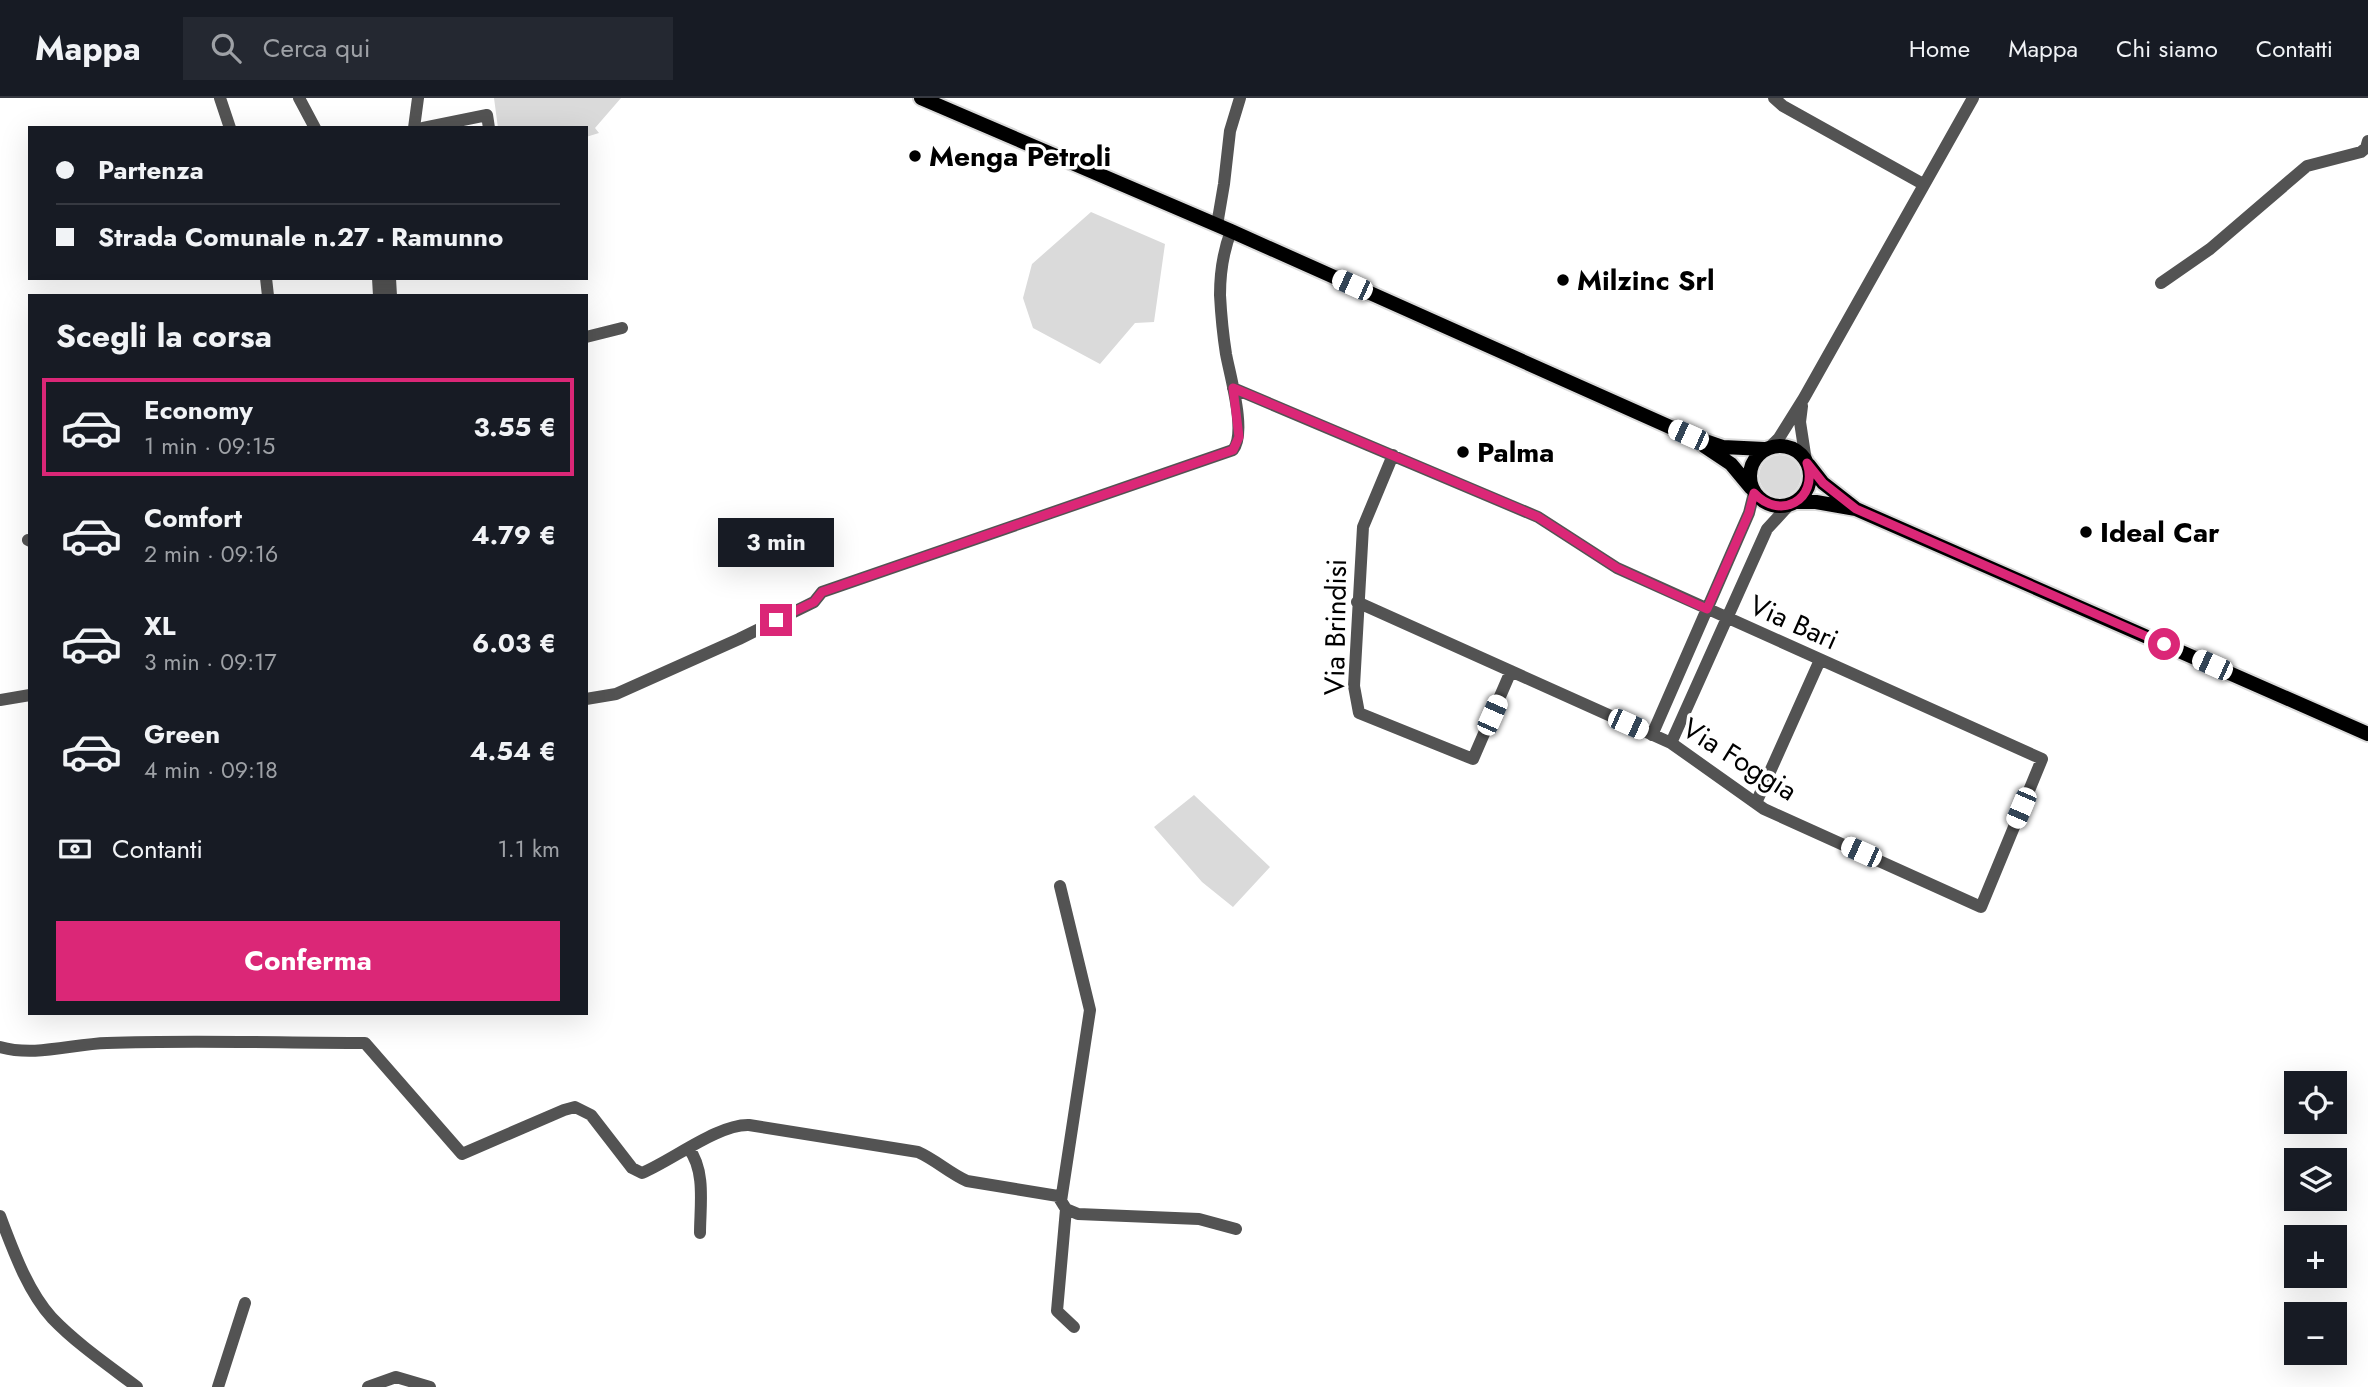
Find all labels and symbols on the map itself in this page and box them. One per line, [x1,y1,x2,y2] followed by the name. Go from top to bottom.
[929,136,1111,177] place label: Menga Petroli
[907,148,923,164] marker: Menga Petroli
[1577,260,1714,301] place label: Milzinc Srl
[1329,267,1376,303] car
[1555,272,1571,288] marker: Milzinc Srl
[1665,417,1712,453] car
[1477,432,1554,473] place label: Palma
[1455,444,1471,460] marker: Palma
[2100,512,2220,553] place label: Ideal Car
[718,518,834,568] callout: 3 min
[2078,524,2094,540] marker: Ideal Car
[1314,558,1357,696] street label: Via Brindisi
[1743,585,1845,660] street label: Via Bari
[760,604,792,636] route end
[2148,628,2180,660] route start
[2189,647,2236,683] car
[1474,692,1511,738] car
[1605,706,1652,742] car
[1674,708,1805,811] street label: Via Foggia
[2004,785,2039,831] car
[1838,834,1885,870] car

